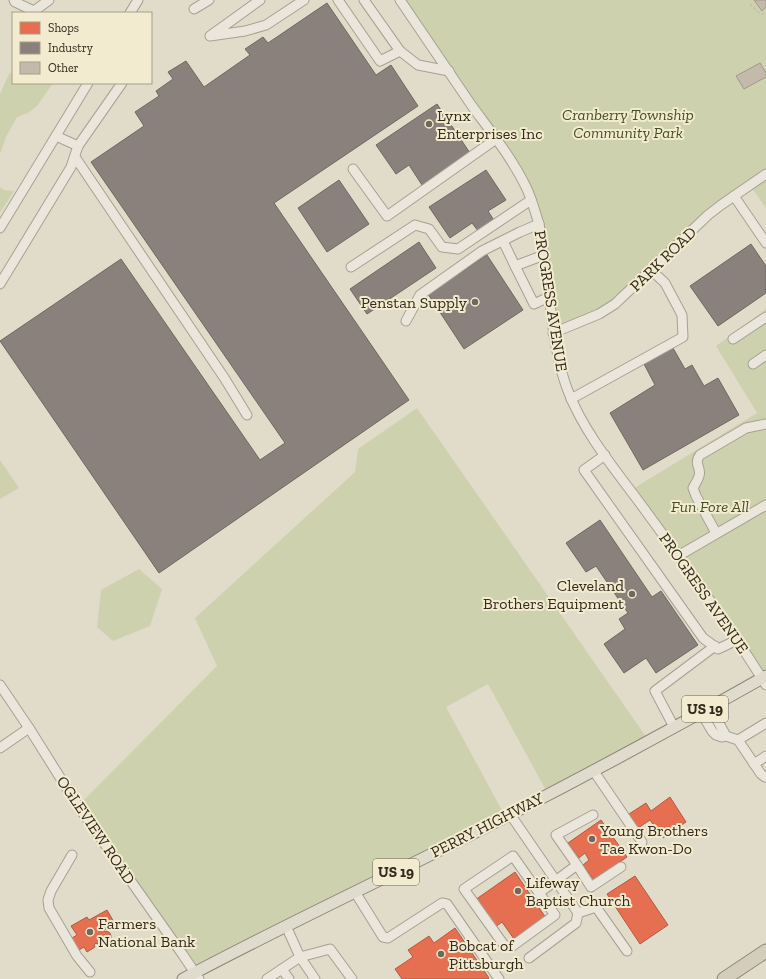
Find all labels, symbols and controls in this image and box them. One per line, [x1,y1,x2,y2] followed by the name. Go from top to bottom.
[12,12,152,84] legend
[48,21,79,35] text: Shops
[48,41,94,55] text: Industry
[48,61,79,75] text: Other
[562,105,694,142] park label: Cranberry Township Community Park
[437,106,543,143] place label: Lynx Enterprises Inc
[424,119,434,129] marker: Lynx Enterprises Inc
[626,223,700,295] street label: PARK ROAD
[530,229,572,373] street label: PROGRESS AVENUE
[361,293,468,312] place label: Penstan Supply
[470,297,480,307] marker: Penstan Supply
[671,497,749,516] park label: Fun Fore All
[655,529,753,657] street label: PROGRESS AVENUE
[483,576,624,613] place label: Cleveland Brothers Equipment
[627,589,637,599] marker: Cleveland Brothers Equipment
[682,696,728,722] road number: US 19
[53,772,139,888] street label: OGLEVIEW ROAD
[427,788,547,862] street label: PERRY HIGHWAY
[599,821,708,858] place label: Young Brothers Tae Kwon-Do
[587,834,597,844] marker: Young Brothers Tae Kwon-Do
[373,859,419,885] road number: US 19
[526,873,631,910] place label: Lifeway Baptist Church
[513,886,523,896] marker: Lifeway Baptist Church
[98,914,196,951] place label: Farmers National Bank
[85,927,95,937] marker: Farmers National Bank
[449,936,524,973] place label: Bobcat of Pittsburgh
[436,949,446,959] marker: Bobcat of Pittsburgh

